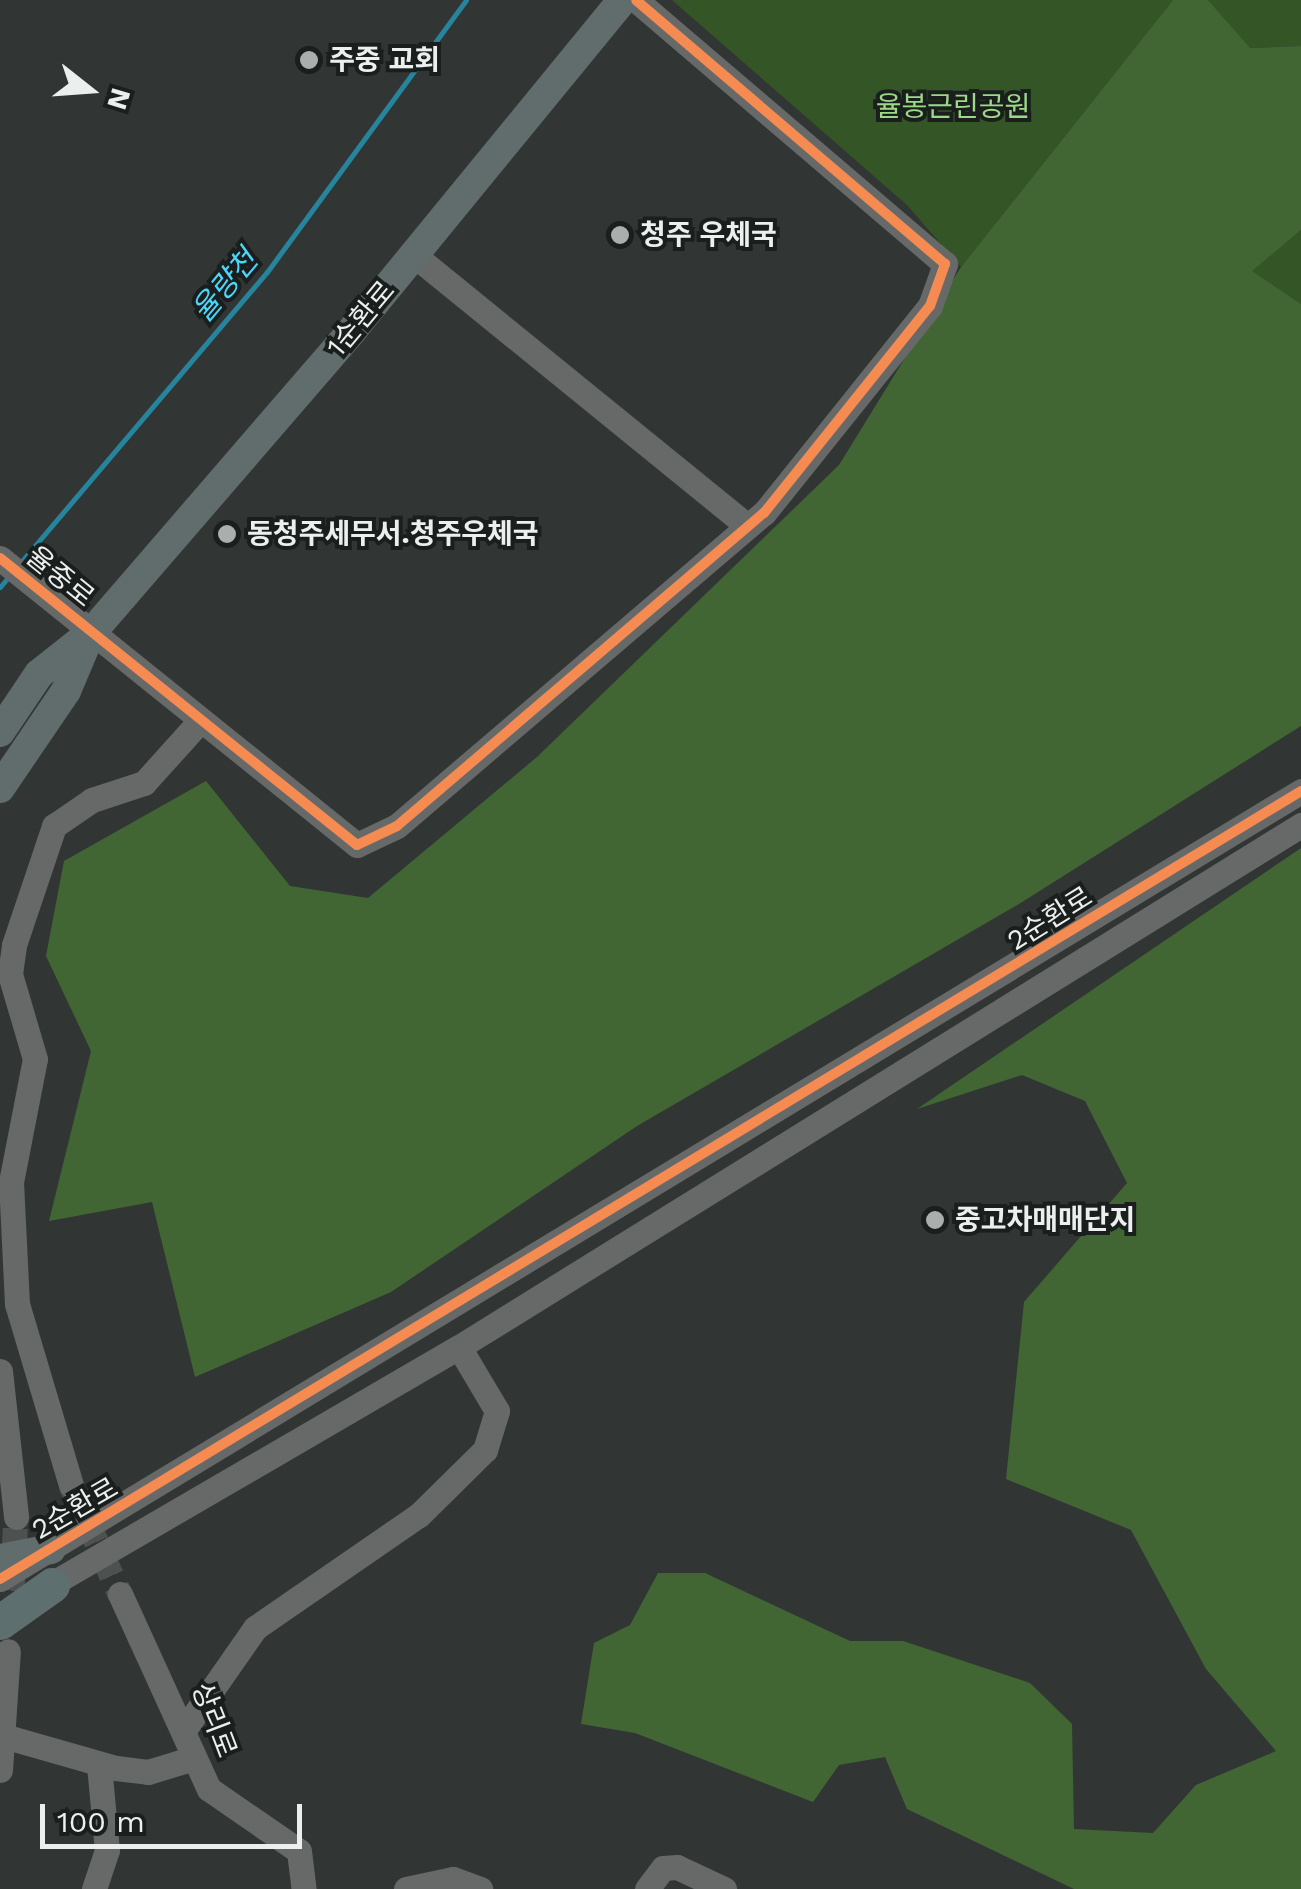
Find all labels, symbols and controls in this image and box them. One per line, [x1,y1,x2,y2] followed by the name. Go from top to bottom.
[40,40,140,140] north arrow
[329,43,440,77] place label: 주중 교회
[298,49,320,71] marker: 주중 교회
[100,84,138,114] text: N
[876,90,1030,124] park label: 율봉근린공원
[640,218,777,252] place label: 청주 우체국
[609,224,631,246] marker: 청주 우체국
[185,243,265,329] water label: 율량천
[320,274,402,364] street label: 1순환로
[247,517,538,551] place label: 동청주세무서.청주우체국
[216,523,238,545] marker: 동청주세무서.청주우체국
[19,540,101,614] street label: 율중로
[1001,880,1099,958] street label: 2순환로
[955,1203,1135,1237] place label: 중고차매매단지
[924,1209,946,1231] marker: 중고차매매단지
[26,1471,124,1547] street label: 2순환로
[184,1678,244,1762] street label: 상리로
[45,1784,308,1846] scale bar
[57,1804,145,1839] text: 100 m

